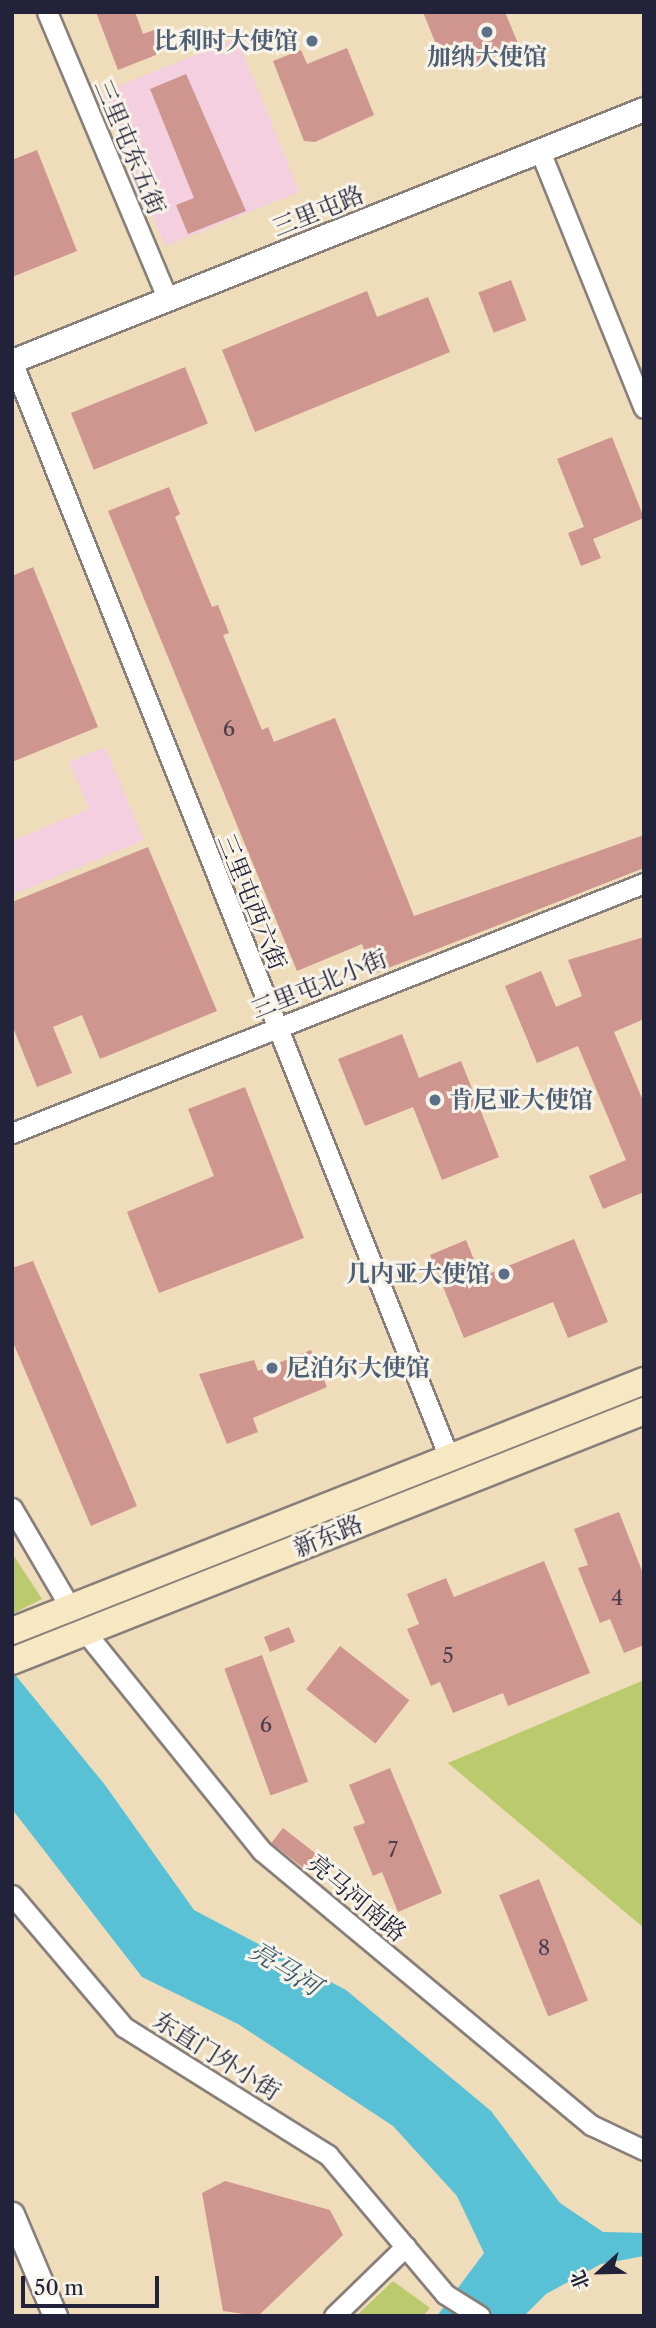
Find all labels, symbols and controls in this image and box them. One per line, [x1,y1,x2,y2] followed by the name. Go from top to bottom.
[479,24,495,40] marker: 加纳大使馆
[154,27,298,55] place label: 比利时大使馆
[304,33,320,49] marker: 比利时大使馆
[427,43,547,71] place label: 加纳大使馆
[89,75,171,219] street label: 三里屯东五街
[268,180,368,242] street label: 三里屯路
[223,716,235,742] house number: 6
[212,830,292,974] street label: 三里屯西六街
[247,944,391,1024] street label: 三里屯北小街
[449,1086,593,1114] place label: 肯尼亚大使馆
[427,1092,443,1108] marker: 肯尼亚大使馆
[346,1260,490,1288] place label: 几内亚大使馆
[496,1266,512,1282] marker: 几内亚大使馆
[286,1354,430,1382] place label: 尼泊尔大使馆
[264,1360,280,1376] marker: 尼泊尔大使馆
[289,1509,367,1563] street label: 新东路
[611,1585,623,1611] house number: 4
[442,1643,454,1669] house number: 5
[260,1712,272,1738] house number: 6
[388,1837,398,1863] house number: 7
[302,1848,412,1948] street label: 亮马河南路
[244,1935,326,2003] water label: 亮马河
[538,1935,550,1961] house number: 8
[148,2006,286,2106] street label: 东直门外小街
[565,2237,635,2307] north arrow
[24,2262,163,2306] scale bar
[566,2267,594,2293] text: 北
[34,2275,84,2300] text: 50 m

